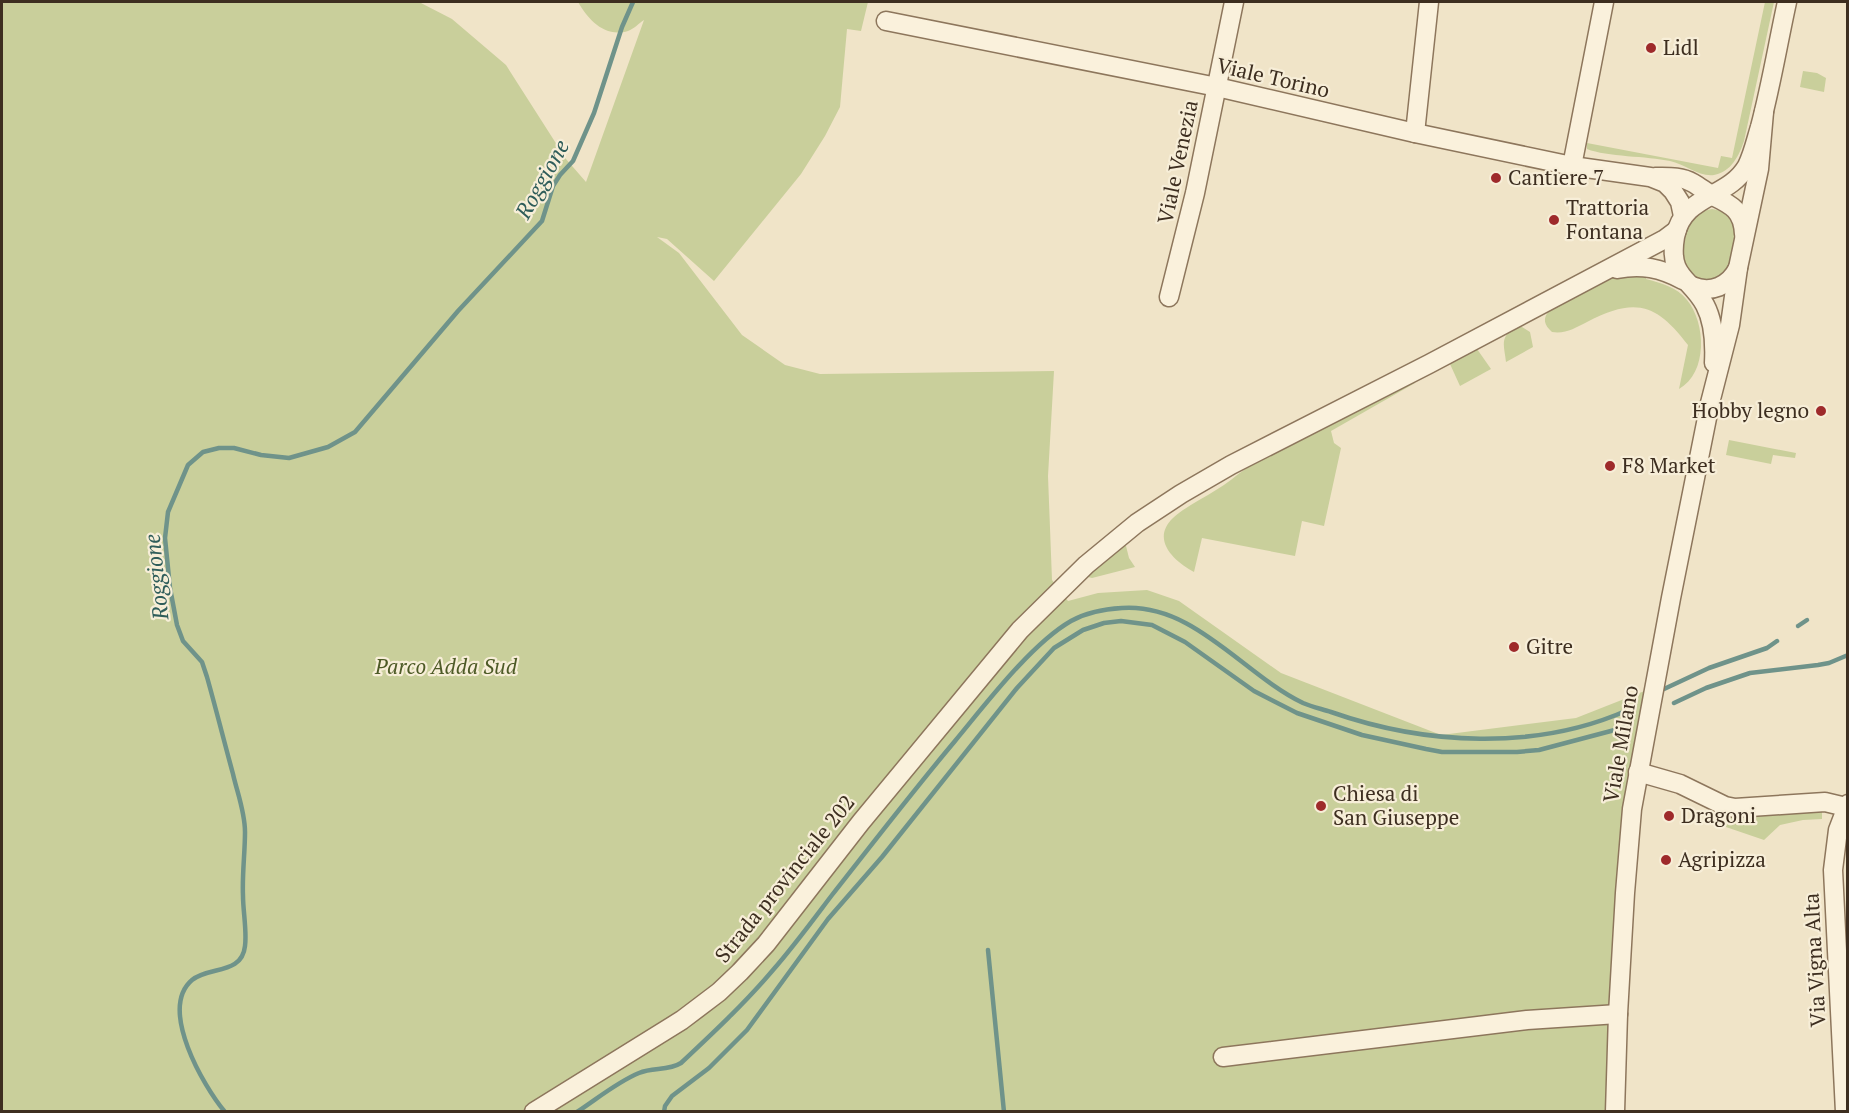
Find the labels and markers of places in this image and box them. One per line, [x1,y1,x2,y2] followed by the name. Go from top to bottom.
[1663,33,1699,61] place label: Lidl
[1644,41,1658,55] marker: Lidl
[1508,163,1604,191] place label: Cantiere 7
[1489,171,1503,185] marker: Cantiere 7
[1566,193,1650,245] place label: Trattoria Fontana
[1547,213,1561,227] marker: Trattoria Fontana
[1692,396,1809,424] place label: Hobby legno
[1814,404,1828,418] marker: Hobby legno
[1622,451,1716,479] place label: F8 Market
[1603,459,1617,473] marker: F8 Market
[1526,632,1573,660] place label: Gitre
[1507,640,1521,654] marker: Gitre
[1333,779,1459,831] place label: Chiesa di San Giuseppe
[1314,799,1328,813] marker: Chiesa di San Giuseppe
[1681,801,1756,829] place label: Dragoni
[1662,809,1676,823] marker: Dragoni
[1678,845,1766,873] place label: Agripizza
[1659,853,1673,867] marker: Agripizza

